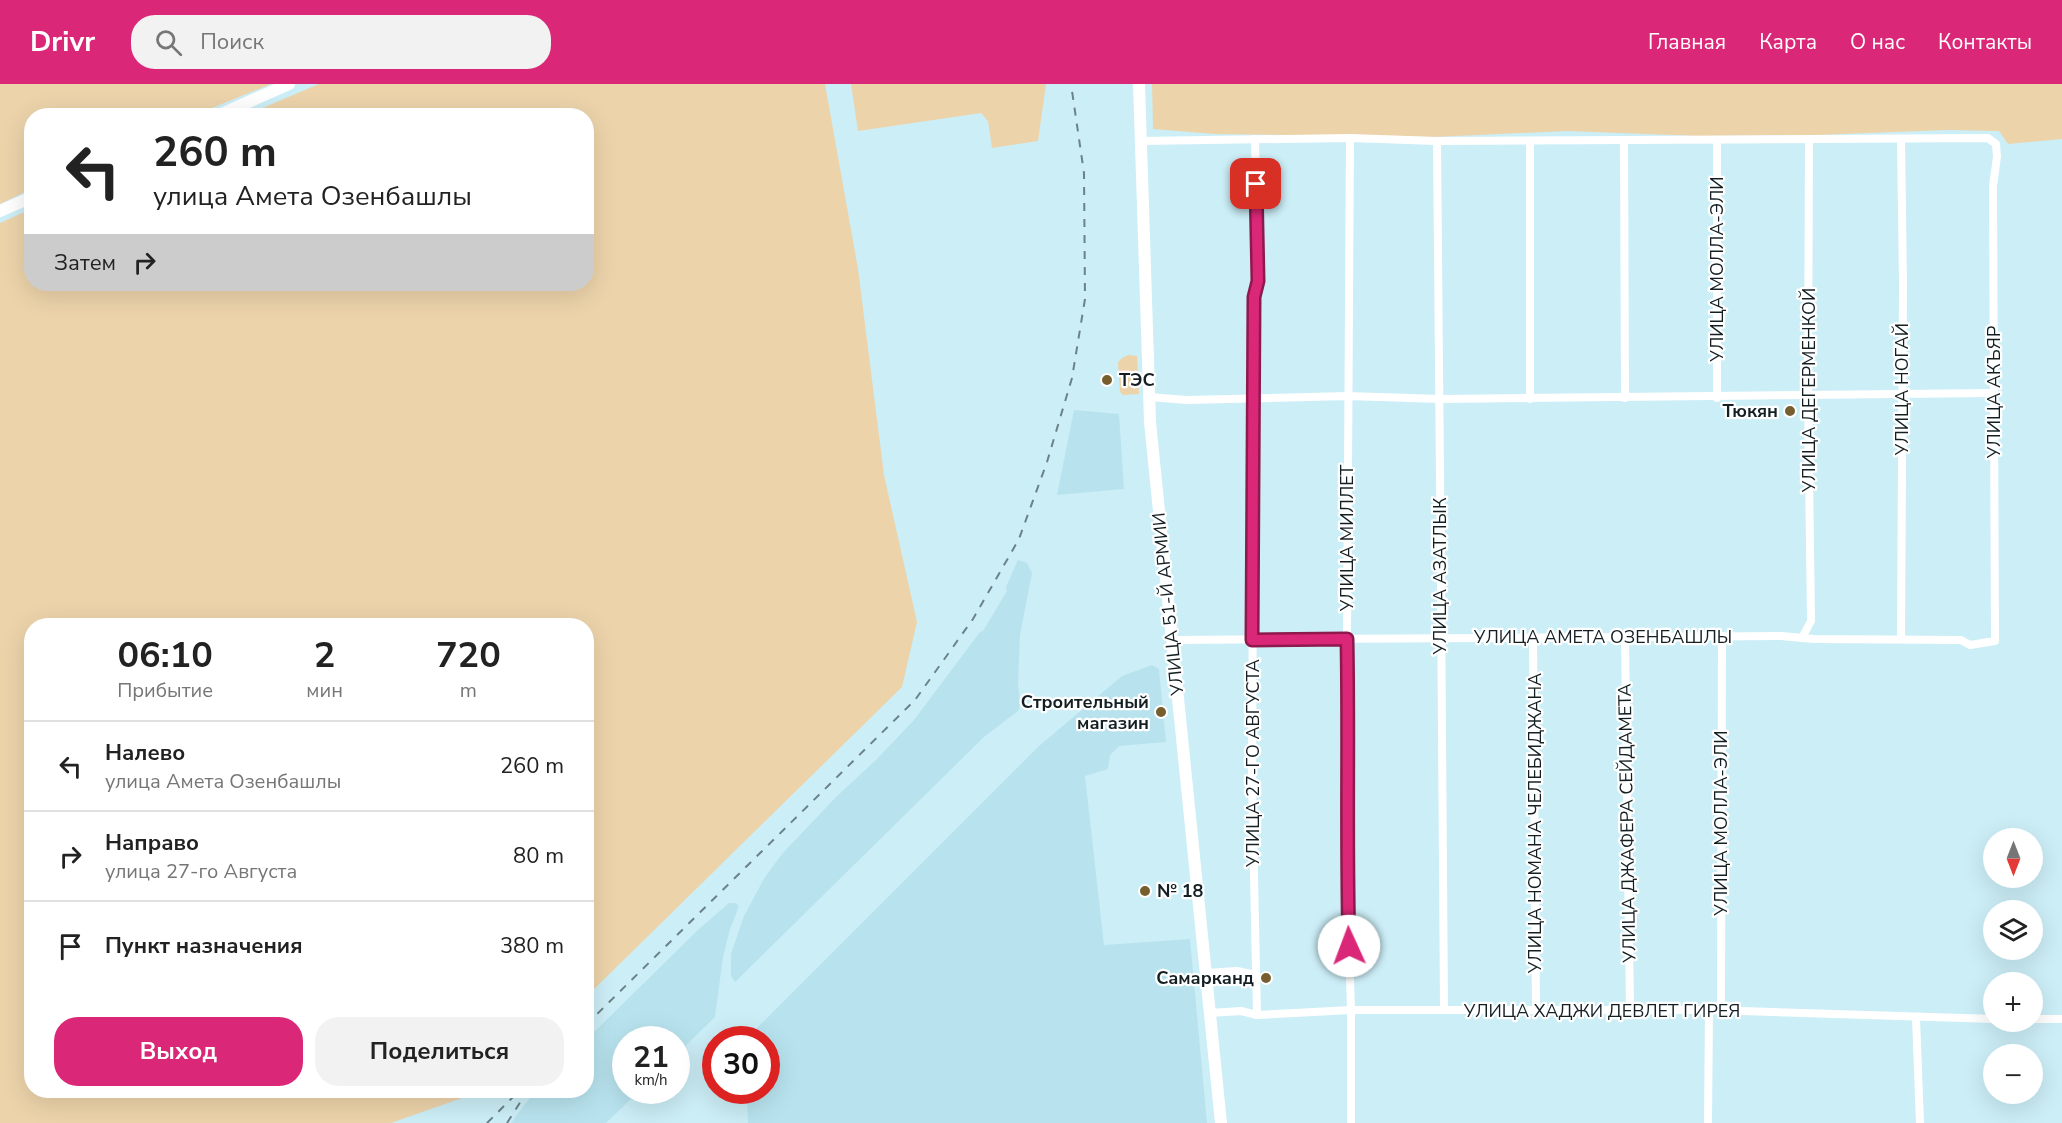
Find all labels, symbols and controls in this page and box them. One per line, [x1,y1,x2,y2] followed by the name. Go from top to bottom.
[131,15,551,69] search box
[30,23,95,61] text: Drivr
[152,26,185,59] icon: search
[200,27,264,57] text: Поиск
[1648,28,1726,56] text: Главная
[1759,28,1817,56] text: Карта
[1850,28,1905,56] text: О нас
[1938,28,2032,56] text: Контакты
[153,124,277,181] text: 260 m
[54,132,132,210] icon: left
[1230,158,1281,209] pin
[1239,167,1272,200] icon: arrive
[1705,176,1729,363] street label: УЛИЦА МОЛЛА-ЭЛИ
[153,178,472,215] text: улица Амета Озенбашлы
[128,246,161,279] icon: right
[54,248,116,278] text: Затем
[1797,288,1821,493] street label: УЛИЦА ДЕГЕРМЕНКОЙ
[1890,323,1914,456] street label: УЛИЦА НОГАЙ
[1982,326,2006,459] street label: УЛИЦА АКЪЯР
[1119,368,1155,392] place label: ТЭС
[1100,373,1114,387] marker: ТЭС
[1722,399,1778,423] place label: Тюкян
[1783,404,1797,418] marker: Тюкян
[1335,464,1359,612] street label: УЛИЦА МИЛЛЕТ
[1428,497,1452,655] street label: УЛИЦА АЗАТЛЫК
[1146,511,1190,698] street label: УЛИЦА 51-Й АРМИИ
[1473,625,1732,649] street label: УЛИЦА АМЕТА ОЗЕНБАШЛЫ
[117,631,213,680] text: 06:10
[314,631,335,680] text: 2
[436,631,501,680] text: 720
[1241,659,1265,868] street label: УЛИЦА 27-ГО АВГУСТА
[1523,673,1547,974] street label: УЛИЦА НОМАНА ЧЕЛЕБИДЖАНА
[117,677,213,704] text: Прибытие
[306,677,343,704] text: мин
[460,677,477,704] text: m
[1613,683,1641,964] street label: УЛИЦА ДЖАФЕРА СЕЙДАМЕТА
[1021,690,1149,735] place label: Строительный магазин
[1154,705,1168,719] marker: Строительный магазин
[1709,730,1733,917] street label: УЛИЦА МОЛЛА-ЭЛИ
[105,738,185,768] text: Налево
[54,750,87,783] icon: left
[500,751,564,781] text: 260 m
[105,768,341,795] text: улица Амета Озенбашлы
[105,828,199,858] text: Направо
[1983,828,2043,888] north arrow
[1983,828,2043,1104] map controls
[54,840,87,873] icon: right
[513,841,564,871] text: 80 m
[105,858,297,885] text: улица 27-го Августа
[1157,879,1204,903] place label: № 18
[1138,884,1152,898] marker: № 18
[1983,900,2043,960] button: layers
[1317,914,1381,978] position arrow
[54,930,87,963] icon: arrive
[105,931,303,961] text: Пункт назначения
[500,931,564,961] text: 380 m
[1156,966,1254,990] place label: Самарканд
[1259,971,1273,985] marker: Самарканд
[1983,972,2043,1032] button: +
[1463,999,1740,1023] street label: УЛИЦА ХАДЖИ ДЕВЛЕТ ГИРЕЯ
[54,1017,303,1086] button: Выход
[315,1017,564,1086] button: Поделиться
[702,1026,780,1104] speed limit sign: 30
[633,1037,669,1078] text: 21
[1983,1044,2043,1104] button: −
[634,1070,668,1090] text: km/h

